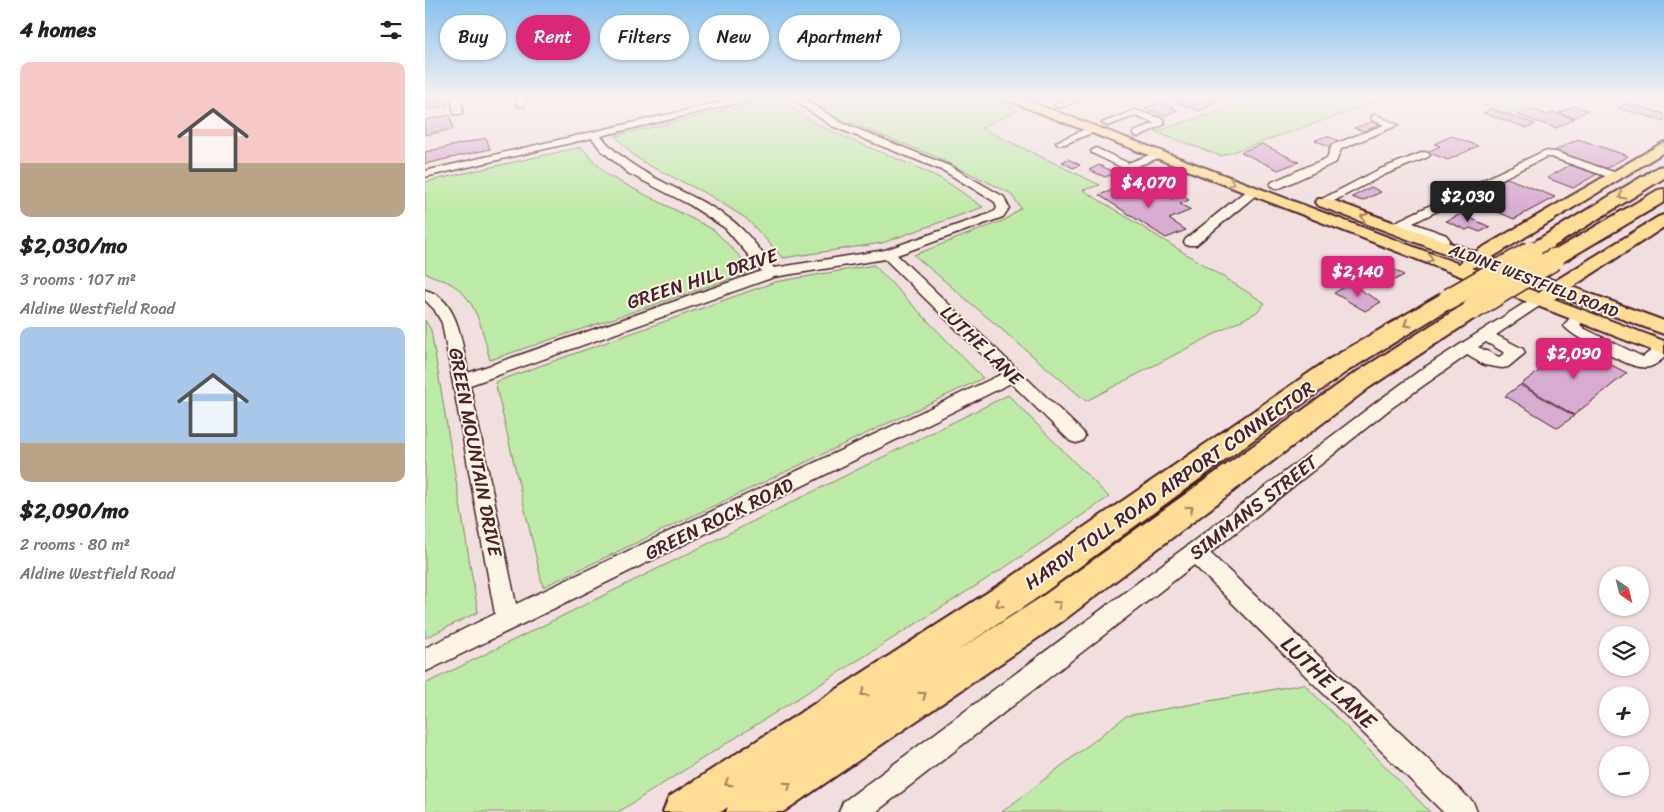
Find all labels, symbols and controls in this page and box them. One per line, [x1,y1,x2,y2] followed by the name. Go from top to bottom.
[20,11,96,49] text: 4 homes
[440,15,506,60] chip: Buy
[516,15,590,60] chip: Rent
[600,15,689,60] chip: Filters
[699,15,769,60] chip: New
[779,15,900,60] chip: Apartment
[377,16,405,44] icon: filters
[168,95,258,185] icon: home
[1108,166,1190,209] pin: $4,070
[1122,168,1176,197] text: $4,070
[1226,177,1235,188] one-way arrow
[1427,180,1509,223] pin: $2,030
[1441,182,1495,211] text: $2,030
[1619,190,1628,200] one-way arrow
[1360,213,1368,223] one-way arrow
[20,227,127,265] text: $2,030/mo
[1444,234,1623,326] street label: ALDINE WESTFIELD ROAD
[622,238,783,318] street label: GREEN HILL DRIVE
[1425,253,1434,263] one-way arrow
[1317,256,1399,298] pin: $2,140
[1332,257,1384,286] text: $2,140
[20,265,136,294] text: 3 rooms · 107 m²
[20,294,175,323] text: Aldine Westfield Road
[932,297,1032,395] street label: LUTHE LANE
[1404,318,1413,328] one-way arrow
[1533,338,1615,380] pin: $2,090
[1547,339,1601,368] text: $2,090
[439,345,512,561] street label: GREEN MOUNTAIN DRIVE
[168,360,258,450] icon: home
[1017,372,1322,599] street label: HARDY TOLL ROAD AIRPORT CONNECTOR
[1182,445,1326,568] street label: SIMMANS STREET
[639,468,800,569] street label: GREEN ROCK ROAD
[20,492,129,530] text: $2,090/mo
[1184,506,1194,515] one-way arrow
[20,530,130,559] text: 2 rooms · 80 m²
[20,559,175,588] text: Aldine Westfield Road
[1599,566,1649,616] north arrow
[1599,566,1649,796] map controls
[996,598,1005,607] one-way arrow
[1052,601,1062,610] one-way arrow
[1271,626,1387,740] street label: LUTHE LANE
[1599,626,1649,676] button: layers
[1599,686,1649,736] button: +
[860,687,869,697] one-way arrow
[917,692,927,701] one-way arrow
[1599,746,1649,796] button: −
[724,777,734,786] one-way arrow
[782,782,792,791] one-way arrow

